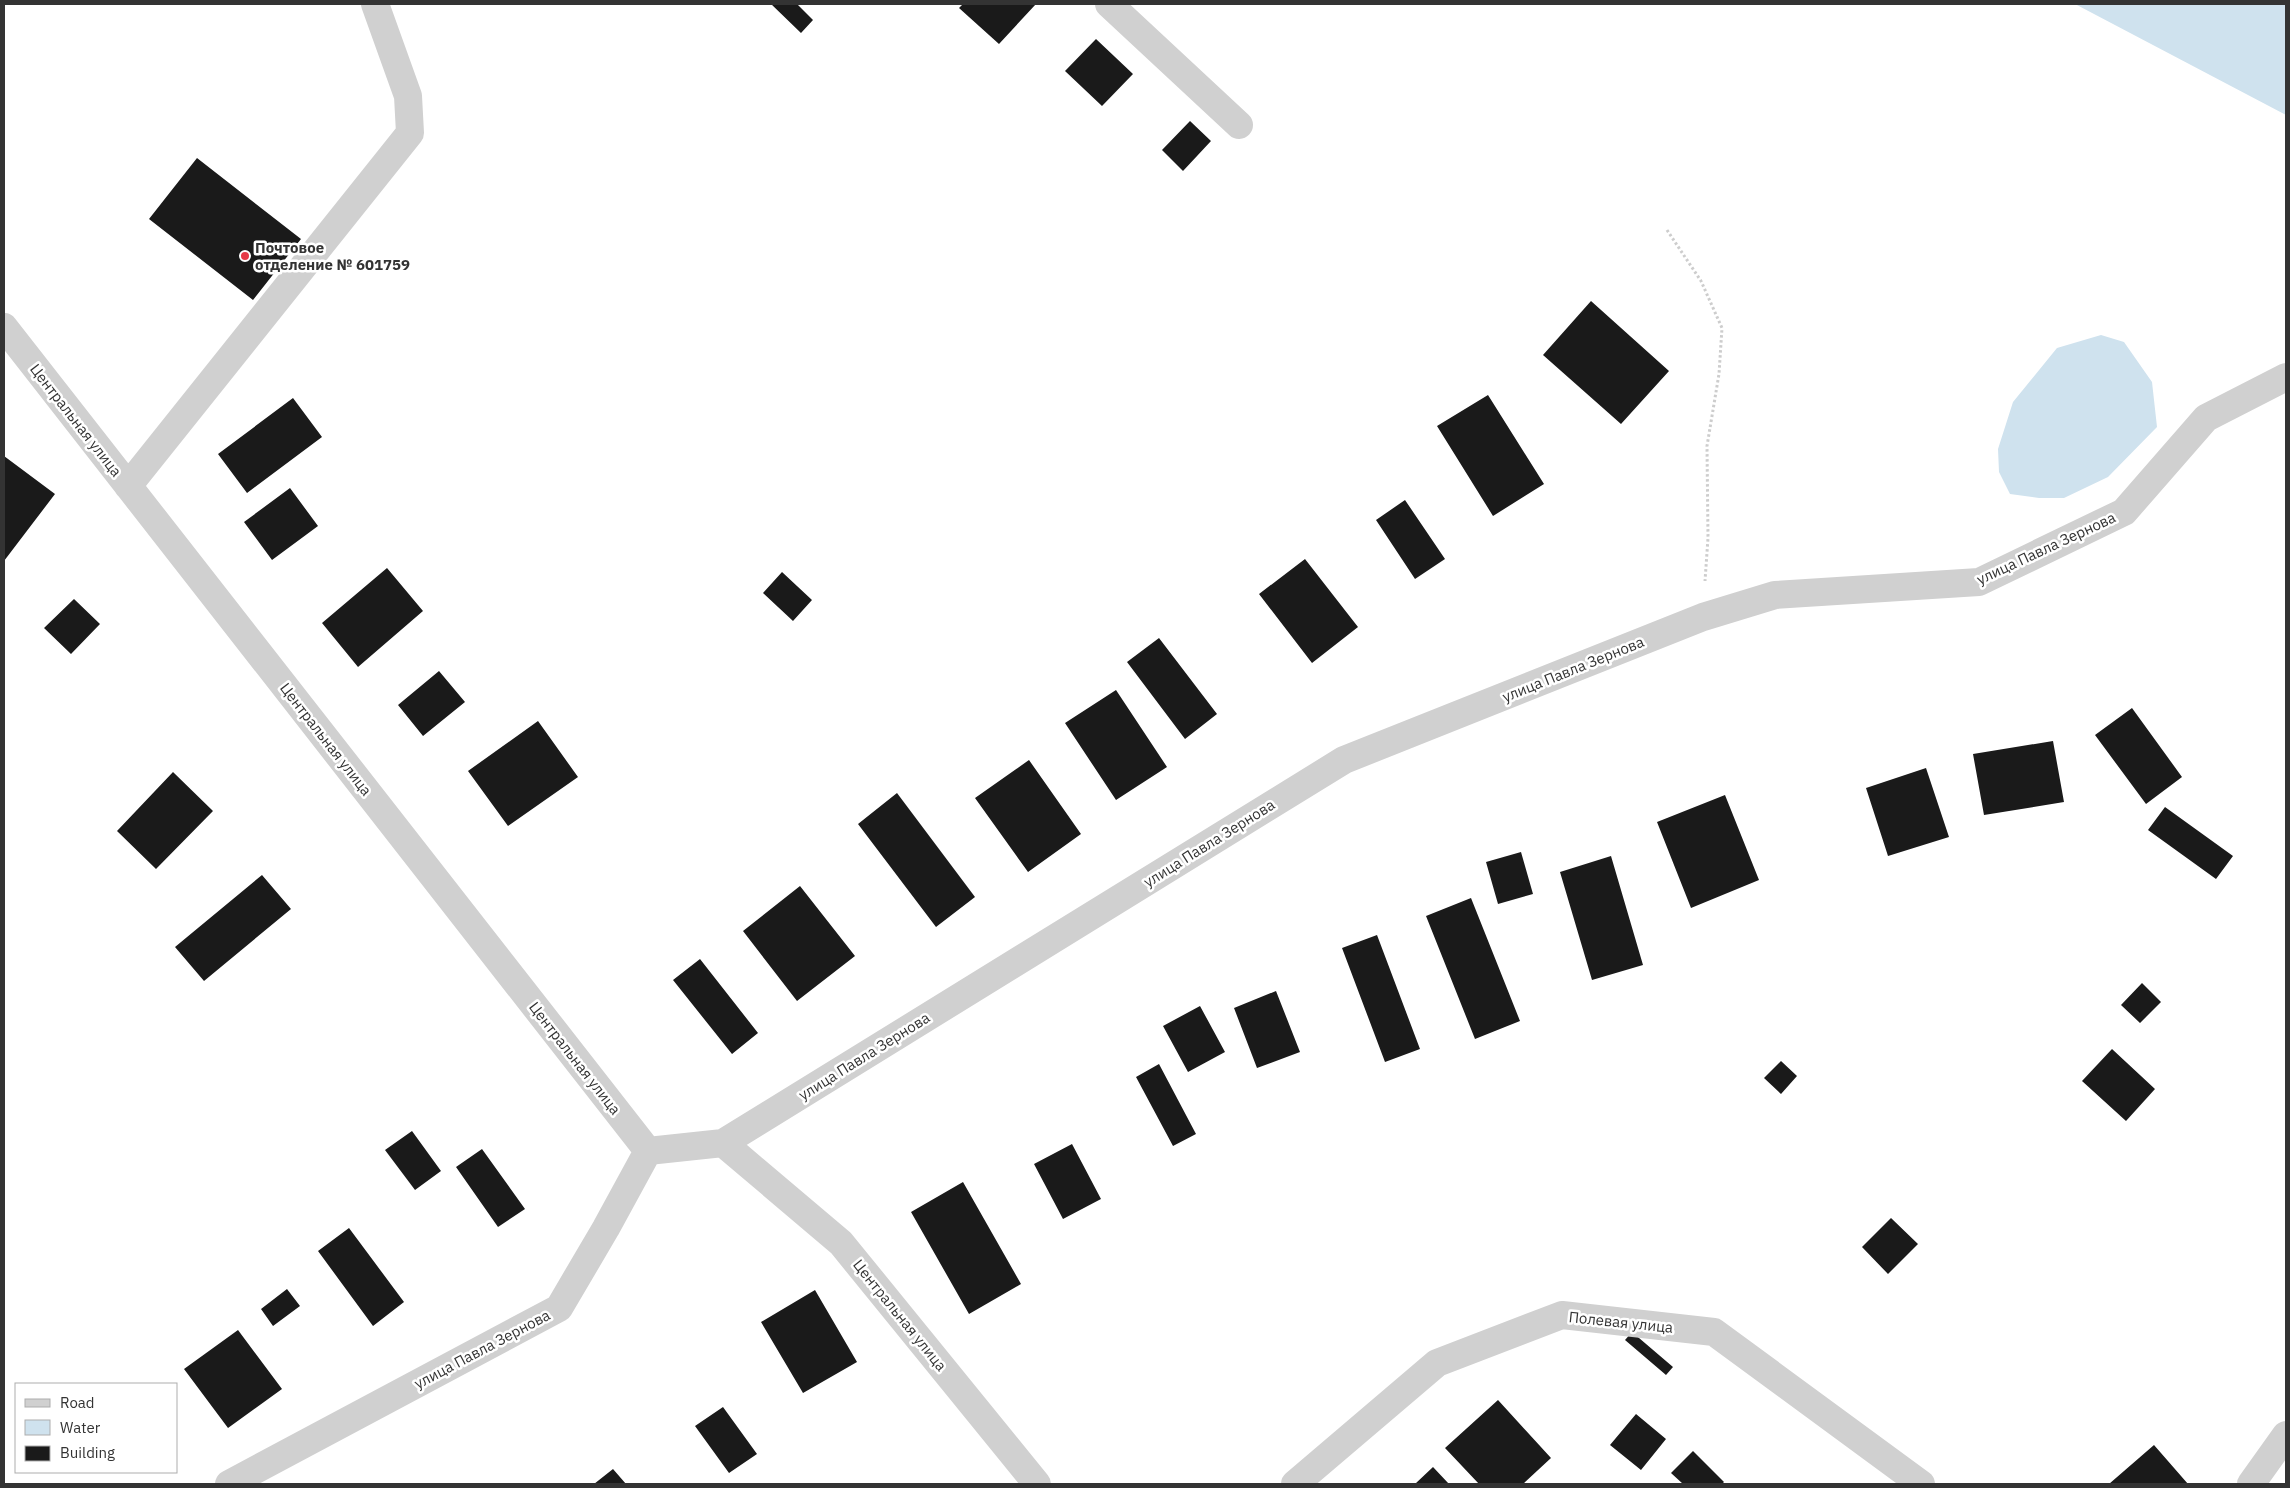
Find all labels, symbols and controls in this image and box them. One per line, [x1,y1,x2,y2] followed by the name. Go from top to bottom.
[255,238,410,274] place label: Почтовое отделение № 601759
[239,250,251,262] marker: Почтовое отделение № 601759
[26,360,126,480] street label: Центральная улица
[1973,507,2119,589] street label: улица Павла Зернова
[1499,632,1647,706] street label: улица Павла Зернова
[276,679,376,799] street label: Центральная улица
[1140,795,1278,891] street label: улица Павла Зернова
[525,998,625,1118] street label: Центральная улица
[795,1008,933,1104] street label: улица Павла Зернова
[849,1255,951,1375] street label: Центральная улица
[411,1305,553,1393] street label: улица Павла Зернова
[1568,1307,1674,1337] street label: Полевая улица
[15,1383,178,1473] legend
[60,1393,95,1412] text: Road
[60,1418,101,1437] text: Water
[60,1443,115,1462] text: Building

